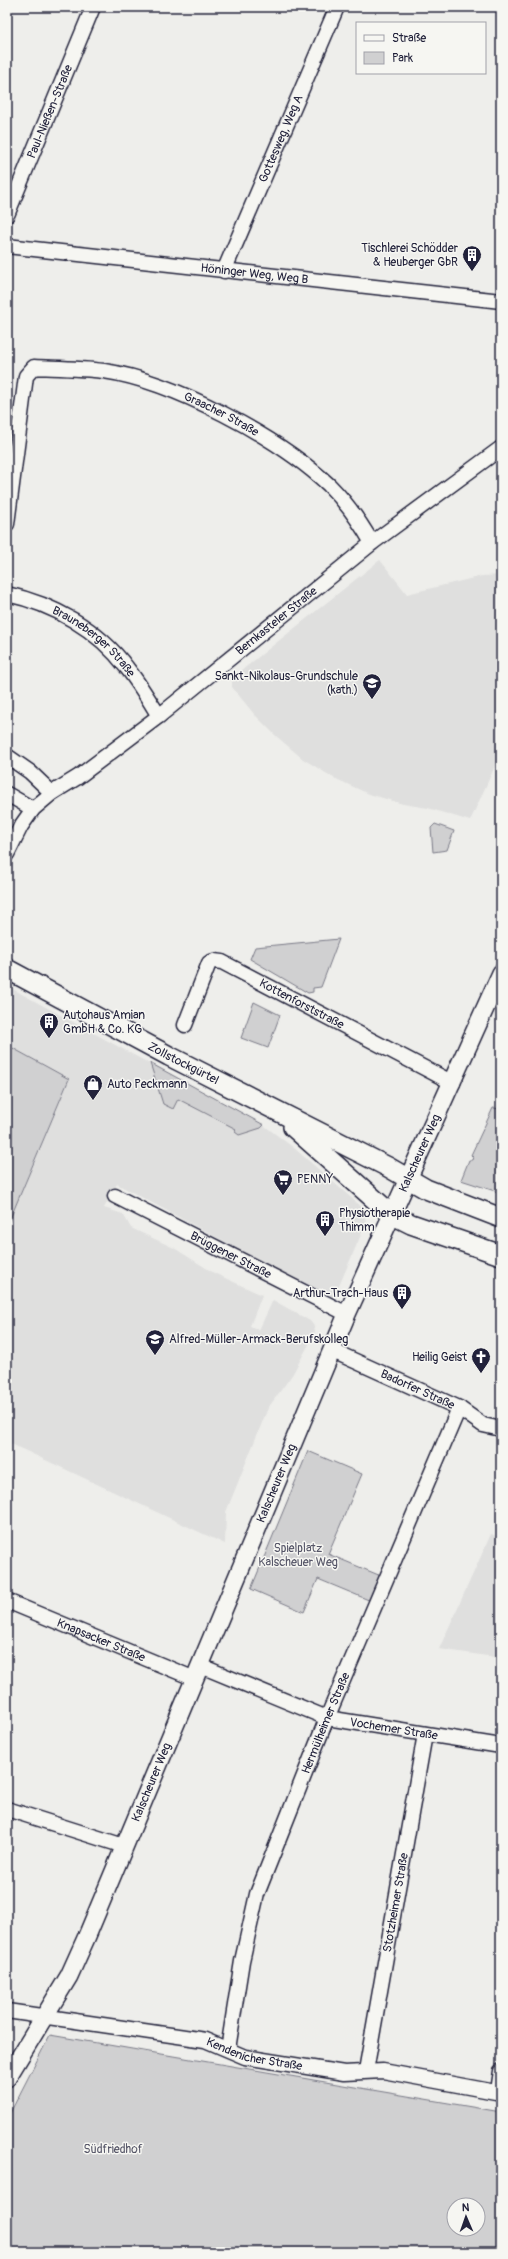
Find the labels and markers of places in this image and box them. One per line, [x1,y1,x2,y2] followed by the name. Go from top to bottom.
[361,241,459,270] place label: Tischlerei Schödder & Heuberger GbR
[461,244,483,272] building icon: Tischlerei Schödder & Heuberger GbR
[215,669,358,698] place label: Sankt-Nikolaus-Grundschule (kath.)
[361,672,383,700] school or university icon: Sankt-Nikolaus-Grundschule (kath.)
[63,1008,145,1037] place label: Autohaus Amian GmbH & Co. KG
[38,1011,60,1039] building icon: Autohaus Amian GmbH & Co. KG
[82,1073,104,1101] shop icon: Auto Peckmann
[107,1077,188,1092] place label: Auto Peckmann
[272,1168,294,1196] supermarket icon: PENNY
[297,1172,333,1187] place label: PENNY
[339,1206,410,1235] place label: Physiotherapie Thimm
[314,1209,336,1237] building icon: Physiotherapie Thimm
[391,1282,413,1310] building icon: Arthur-Trach-Haus
[293,1286,389,1301] place label: Arthur-Trach-Haus
[144,1328,166,1356] school or university icon: Alfred-Müller-Armack-Berufskolleg
[169,1332,348,1347] place label: Alfred-Müller-Armack-Berufskolleg
[470,1346,492,1374] church icon: Heilig Geist
[412,1350,467,1365] place label: Heilig Geist

